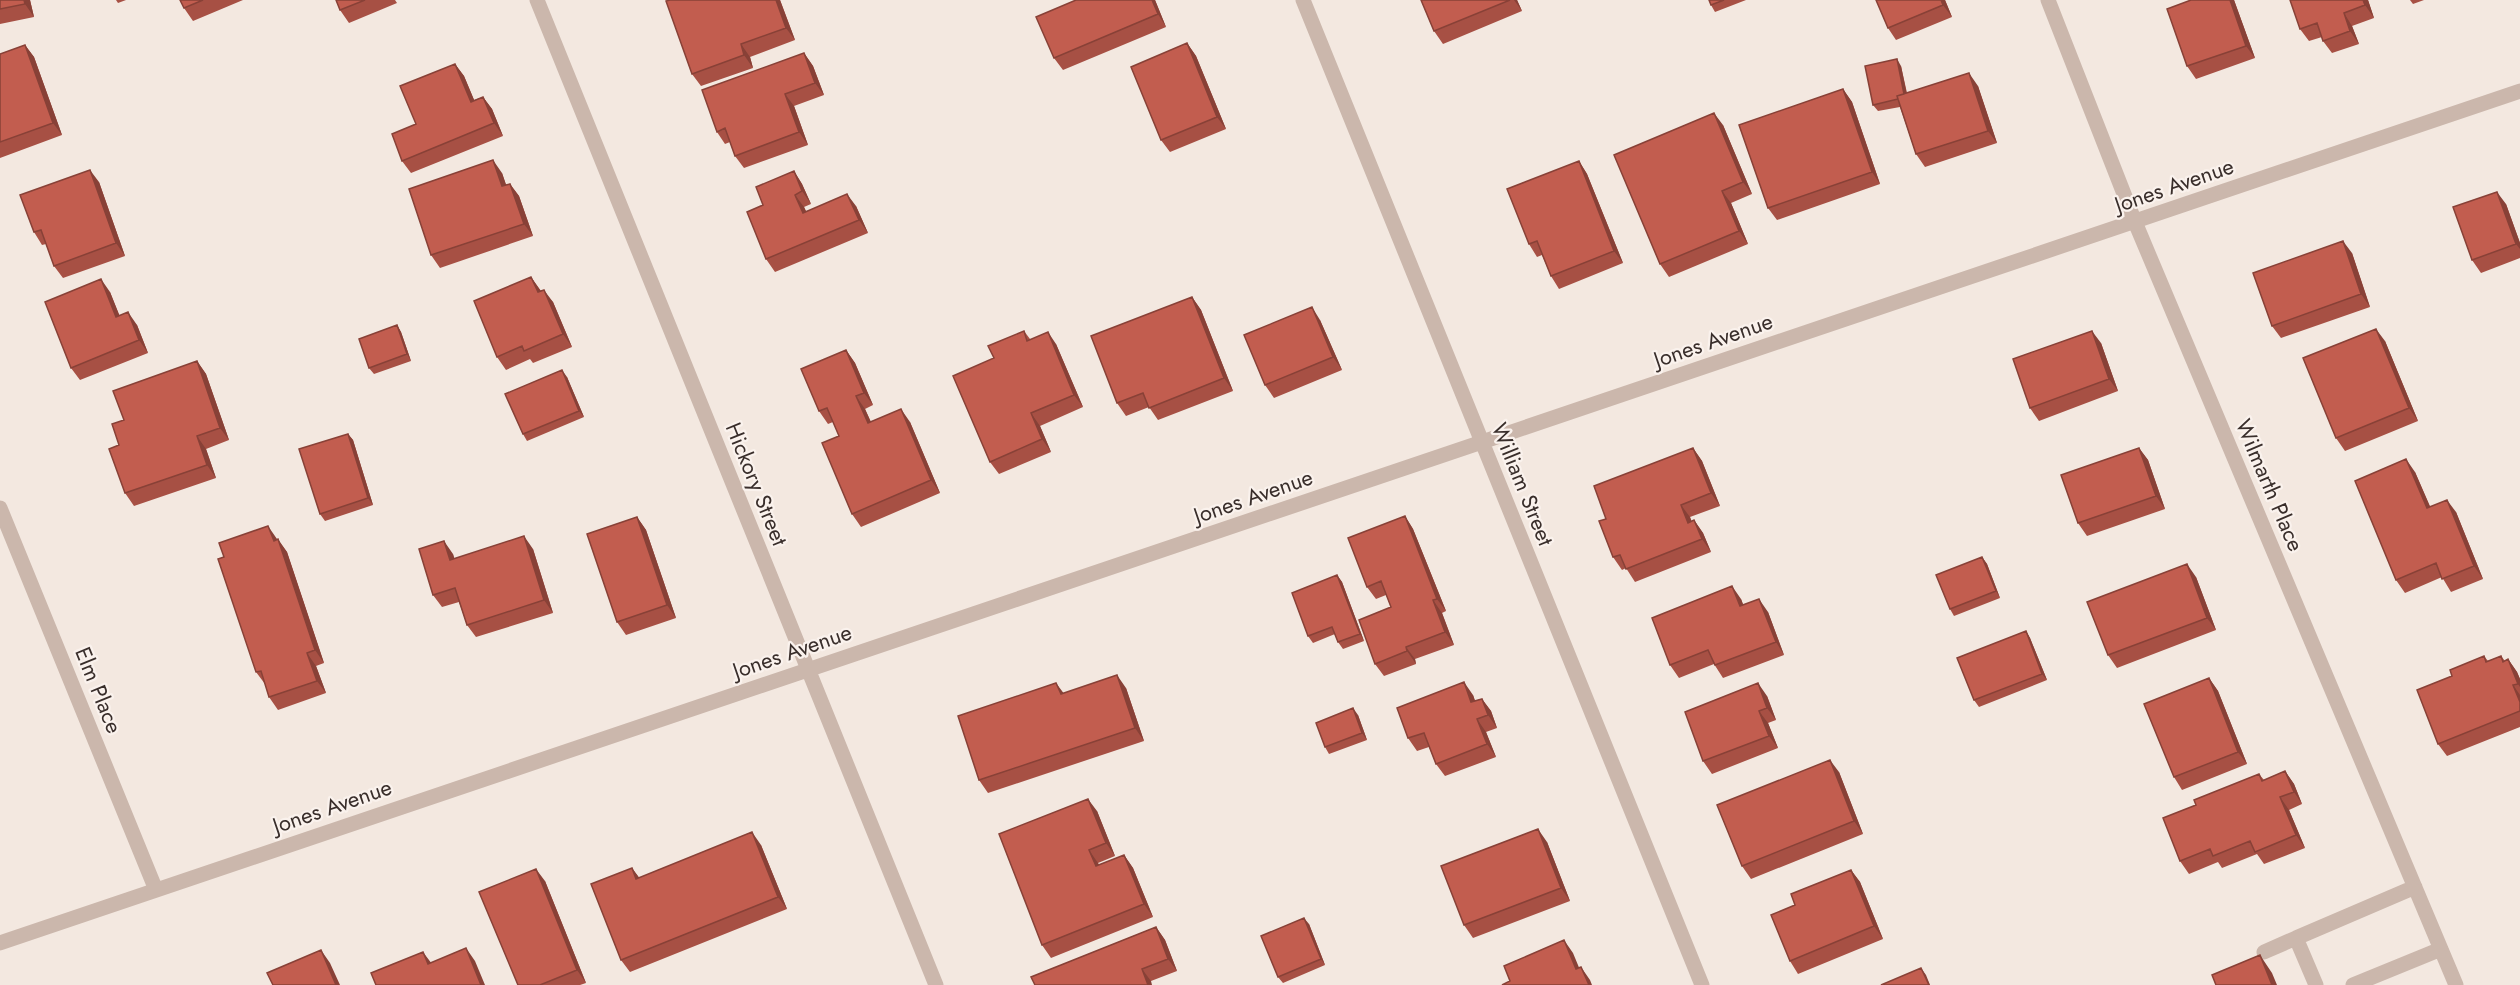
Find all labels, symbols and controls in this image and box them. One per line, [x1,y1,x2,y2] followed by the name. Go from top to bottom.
[2107,150,2238,221] street label: Jones Avenue
[1646,305,1777,376] street label: Jones Avenue
[2228,414,2312,556] street label: Wilmarth Place
[718,418,797,551] street label: Hickory Street
[1484,418,1562,551] street label: William Street
[1186,461,1317,532] street label: Jones Avenue
[725,616,856,687] street label: Jones Avenue
[67,642,131,738] street label: Elm Place
[265,771,396,842] street label: Jones Avenue

